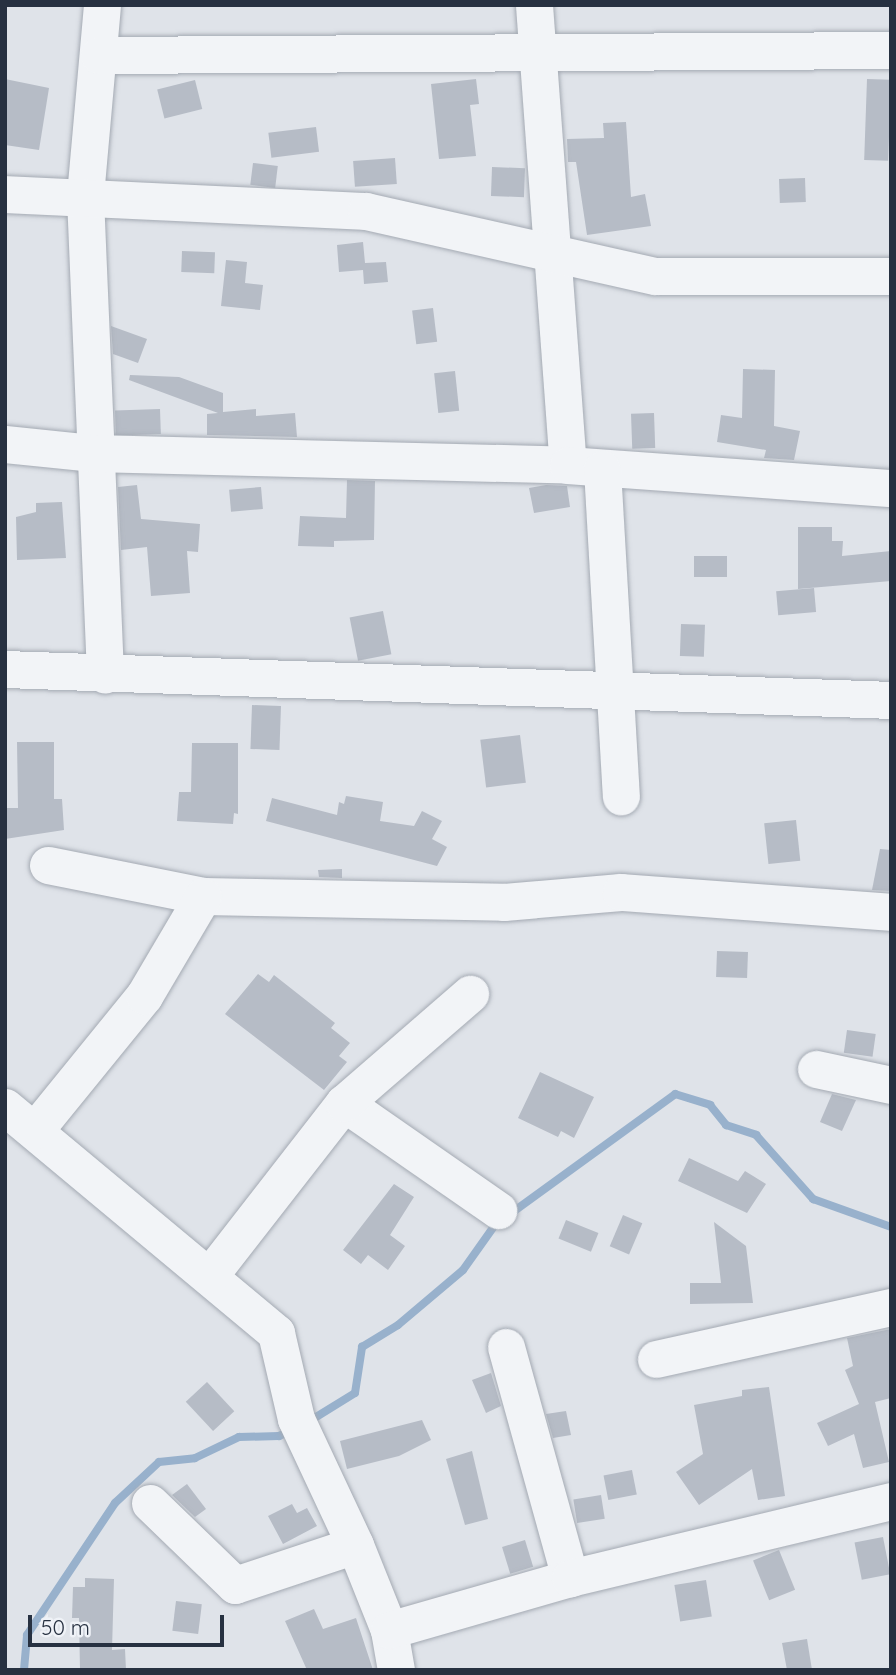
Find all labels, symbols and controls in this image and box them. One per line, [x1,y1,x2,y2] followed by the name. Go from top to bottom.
[32,1602,228,1646] scale bar
[41,1614,90,1640] text: 50 m

